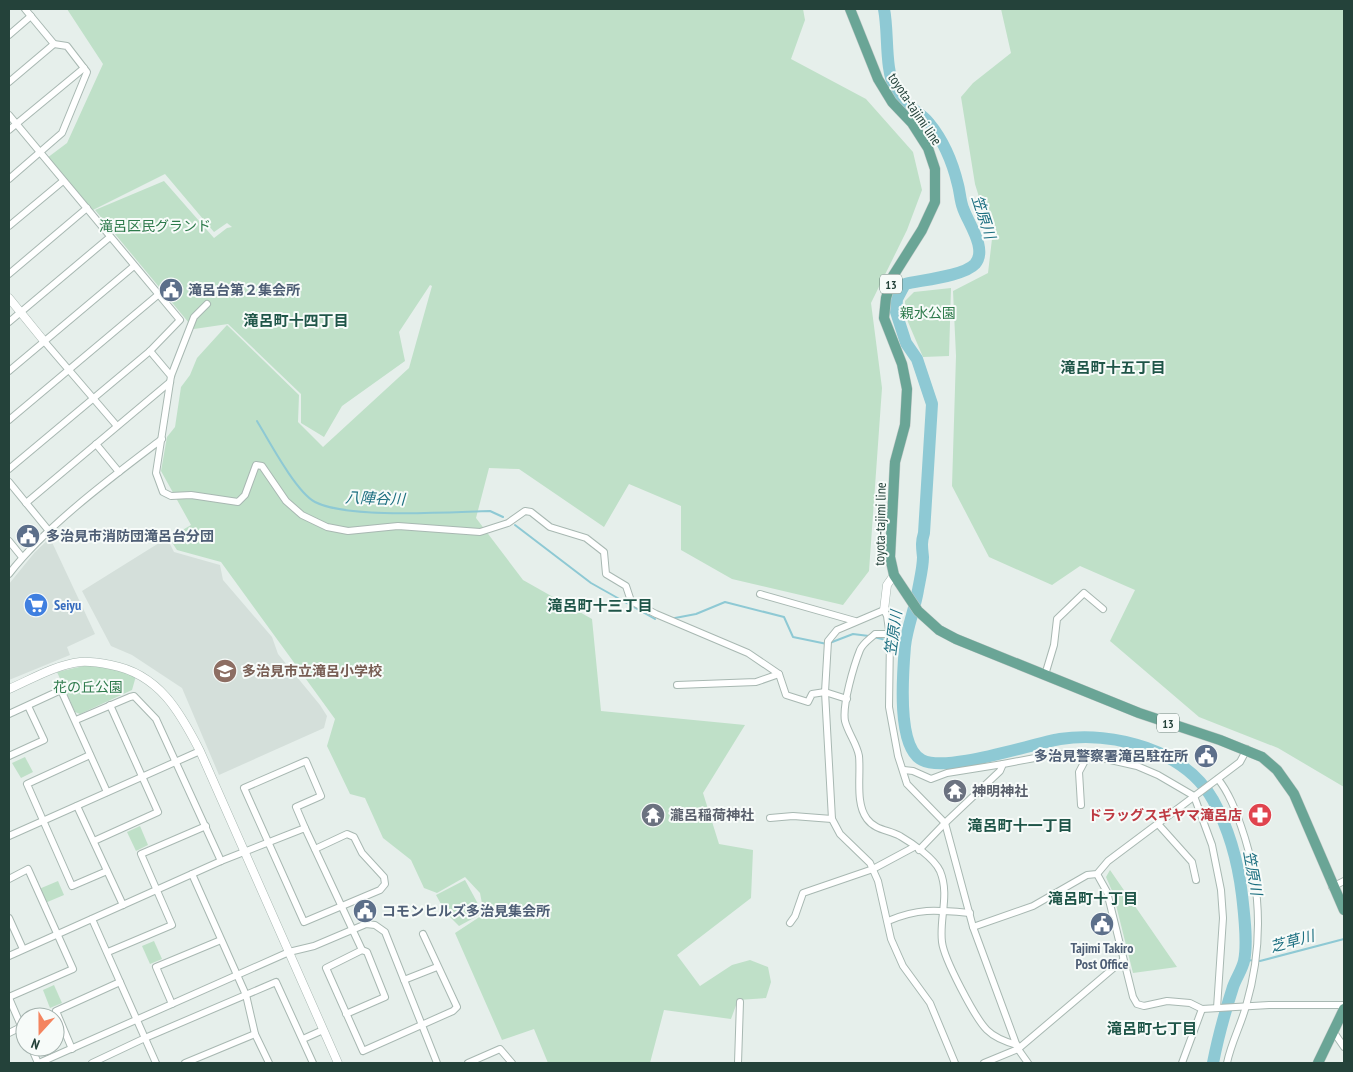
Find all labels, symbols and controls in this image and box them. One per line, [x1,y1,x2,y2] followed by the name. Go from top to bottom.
[884,69,946,149] street label: toyota-tajimi line
[968,193,1001,243] water label: 笠原川
[99,217,211,235] park label: 滝呂区民グランド
[880,274,902,294] road number: 13
[158,277,184,303] public building icon: 滝呂台第２集会所
[188,281,300,299] place label: 滝呂台第２集会所
[900,304,956,322] park label: 親水公園
[243,311,349,330] district label: 滝呂町十四丁目
[1060,358,1166,377] district label: 滝呂町十五丁目
[870,482,890,566] street label: toyota-tajimi line
[345,487,407,509] water label: 八陣谷川
[15,523,41,549] public building icon: 多治見市消防団滝呂台分団
[46,527,214,545] place label: 多治見市消防団滝呂台分団
[23,592,49,618] supermarket icon: Seiyu
[54,596,81,614] place label: Seiyu
[547,596,653,615] district label: 滝呂町十三丁目
[880,607,906,657] water label: 笠原川
[212,658,238,684] school or university icon: 多治見市立滝呂小学校
[242,662,382,680] place label: 多治見市立滝呂小学校
[53,678,123,696] park label: 花の丘公園
[1157,714,1179,732] road number: 13
[1193,743,1219,769] public building icon: 多治見警察署滝呂駐在所
[1034,747,1188,765] place label: 多治見警察署滝呂駐在所
[942,778,968,804] temple icon: 神明神社
[972,782,1028,800] place label: 神明神社
[640,802,666,828] temple icon: 瀧呂稲荷神社
[1247,802,1273,828] pharmacy icon: ドラッグスギヤマ滝呂店
[670,806,754,824] place label: 瀧呂稲荷神社
[1088,806,1242,824] place label: ドラッグスギヤマ滝呂店
[967,816,1073,835] district label: 滝呂町十一丁目
[1240,849,1267,899] water label: 笠原川
[1048,889,1138,908] district label: 滝呂町十丁目
[352,898,378,924] public building icon: コモンヒルズ多治見集会所
[382,902,550,920] place label: コモンヒルズ多治見集会所
[1089,911,1115,937] public building icon: Tajimi Takiro Post Office
[1268,925,1318,956] water label: 芝草川
[1071,939,1133,973] place label: Tajimi Takiro Post Office
[15,1007,65,1057] north arrow
[1107,1019,1197,1038] district label: 滝呂町七丁目
[29,1034,42,1054] text: N

